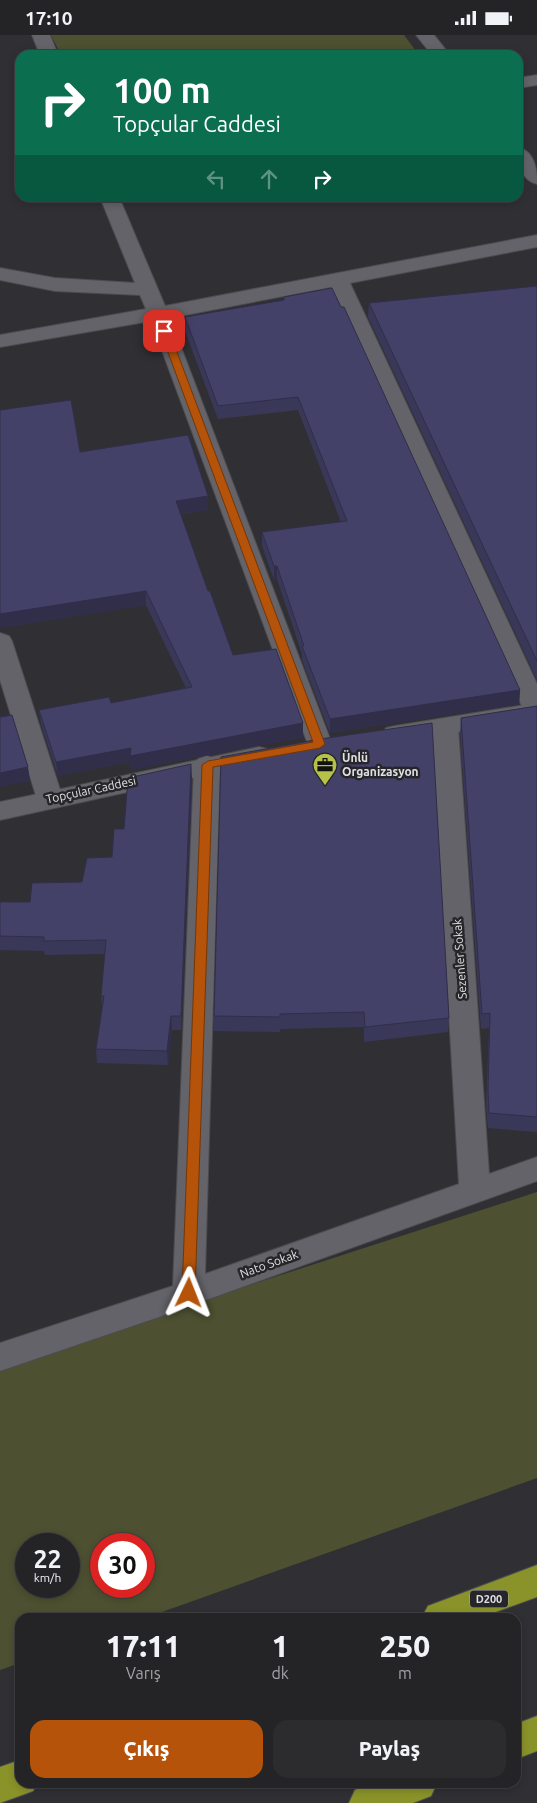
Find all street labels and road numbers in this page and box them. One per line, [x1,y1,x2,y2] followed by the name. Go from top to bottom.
[45,774,137,805] street label: Topçular Caddesi
[450,918,469,1000] street label: Sezenler Sokak
[238,1247,300,1280] street label: Nato Sokak
[470,1591,508,1607] road number: D200

